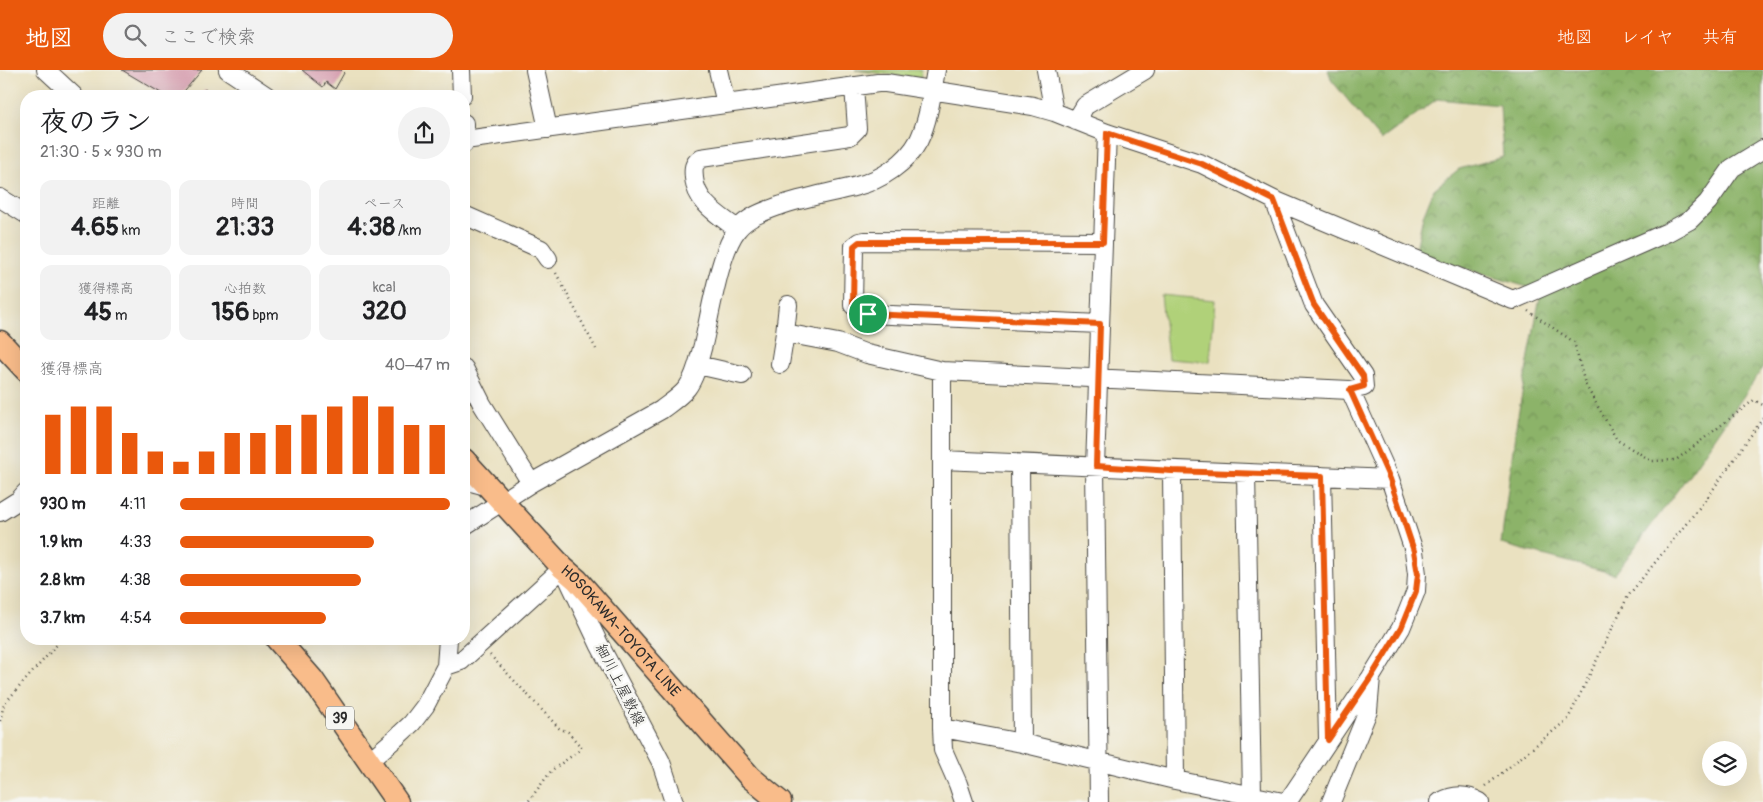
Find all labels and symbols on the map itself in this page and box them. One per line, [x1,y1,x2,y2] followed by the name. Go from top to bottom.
[847,293,889,335] pin
[557,561,685,701] street label: HOSOKAWA-TOYOTA LINE
[591,641,649,729] street label: 細川上屋敷線
[326,706,354,730] road number: 39

